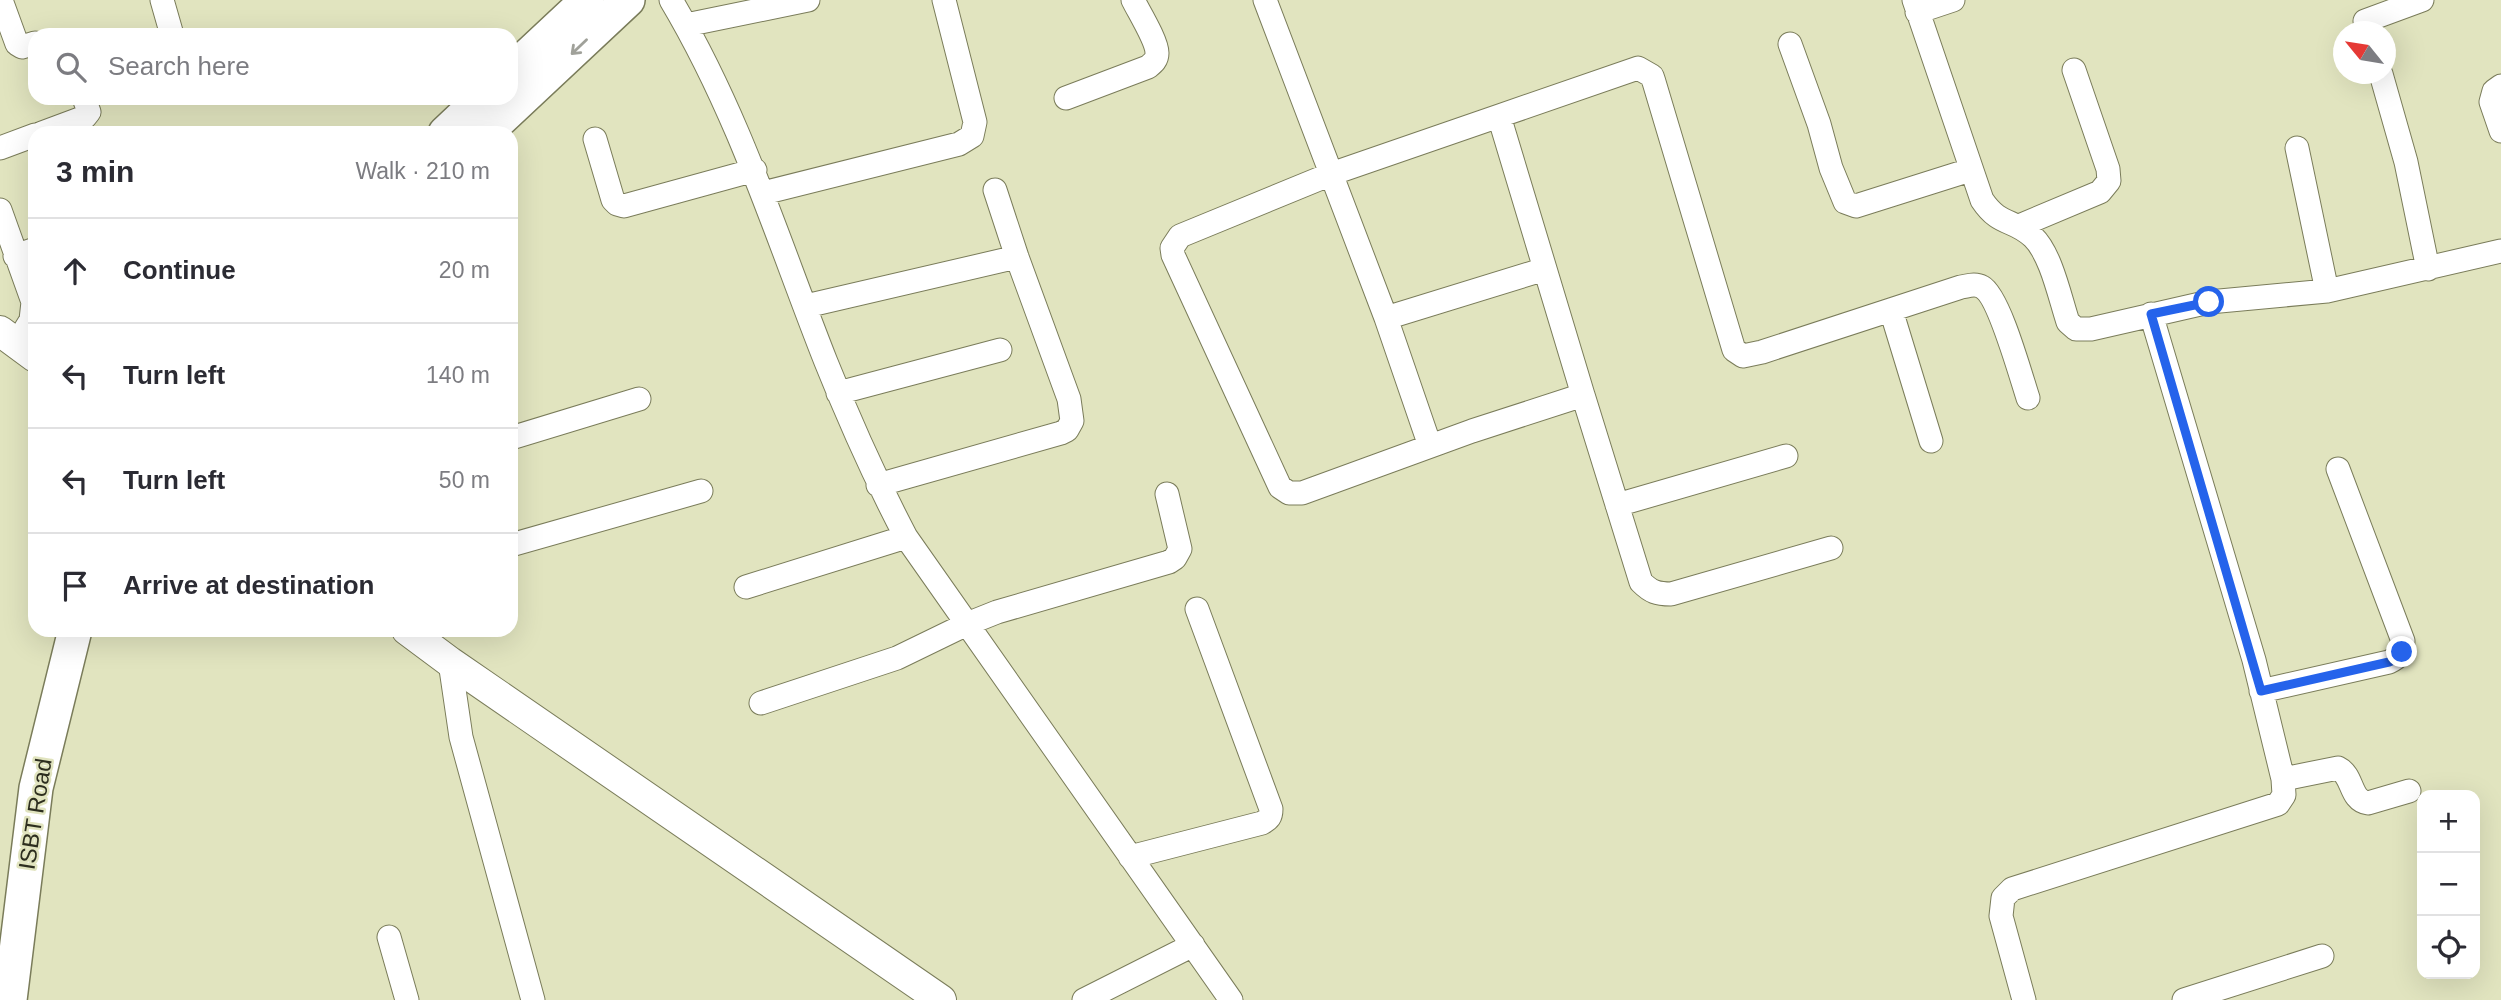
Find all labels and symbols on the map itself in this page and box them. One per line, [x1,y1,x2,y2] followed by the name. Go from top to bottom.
[2333,21,2396,84] north arrow
[570,39,587,56] one-way arrow
[2193,286,2224,317] route start
[2386,636,2417,667] route end
[13,757,57,871] street label: ISBT Road

